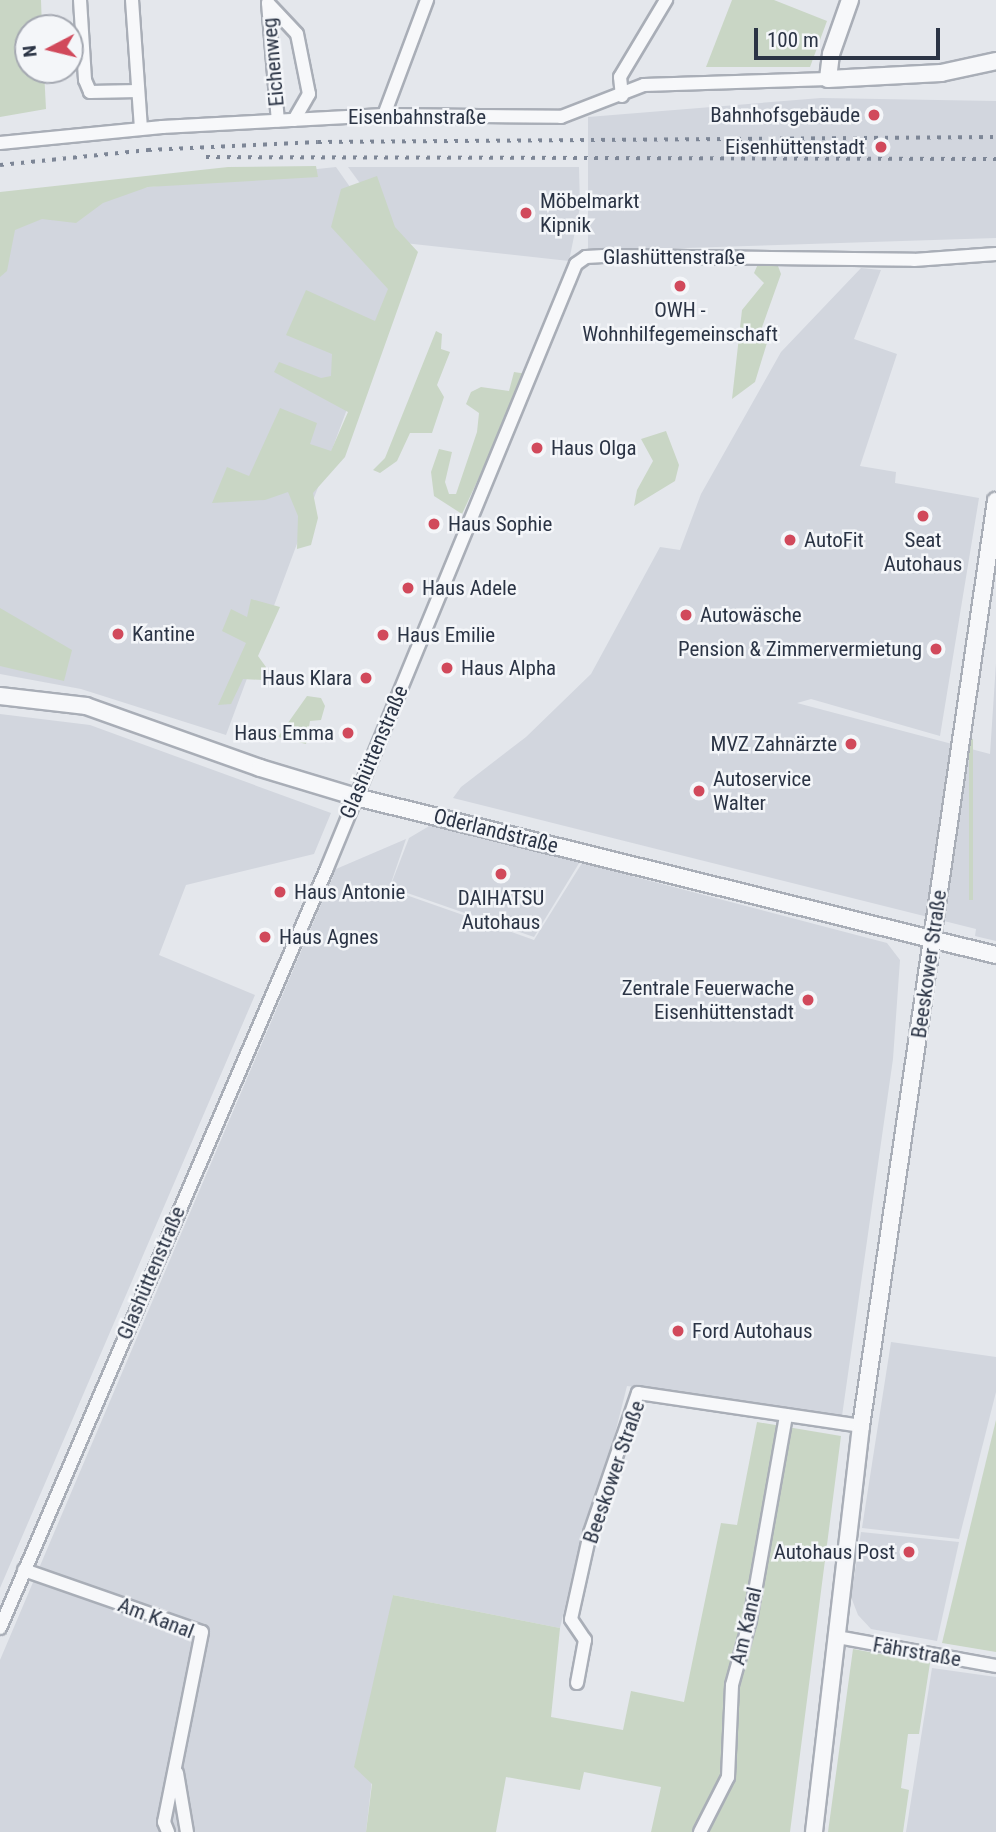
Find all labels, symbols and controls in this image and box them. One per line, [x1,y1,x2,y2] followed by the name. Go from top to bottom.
[14,14,84,84] north arrow
[758,14,944,58] scale bar
[257,17,289,107] street label: Eichenweg
[767,28,819,52] text: 100 m
[18,44,42,59] text: N
[710,102,860,128] place label: Bahnhofsgebäude
[348,104,486,130] street label: Eisenbahnstraße
[866,107,882,123] marker: Bahnhofsgebäude
[725,134,865,160] place label: Eisenhüttenstadt
[871,137,891,157] marker: Eisenhüttenstadt
[540,188,639,238] place label: Möbelmarkt Kipnik
[518,205,534,221] marker: Möbelmarkt Kipnik
[603,244,745,270] street label: Glashüttenstraße
[672,278,688,294] marker: OWH - Wohnhilfegemeinschaft
[582,297,778,347] place label: OWH - Wohnhilfegemeinschaft
[551,435,636,461] place label: Haus Olga
[529,440,545,456] marker: Haus Olga
[915,508,931,524] marker: Seat Autohaus
[448,511,552,537] place label: Haus Sophie
[426,516,442,532] marker: Haus Sophie
[804,527,864,553] place label: AutoFit
[884,527,962,577] place label: Seat Autohaus
[782,532,798,548] marker: AutoFit
[422,575,517,601] place label: Haus Adele
[400,580,416,596] marker: Haus Adele
[700,602,802,628] place label: Autowäsche
[678,607,694,623] marker: Autowäsche
[132,621,195,647] place label: Kantine
[397,622,495,648] place label: Haus Emilie
[110,626,126,642] marker: Kantine
[375,627,391,643] marker: Haus Emilie
[678,636,922,662] place label: Pension & Zimmervermietung
[928,641,944,657] marker: Pension & Zimmervermietung
[461,655,556,681] place label: Haus Alpha
[439,660,455,676] marker: Haus Alpha
[262,665,352,691] place label: Haus Klara
[358,670,374,686] marker: Haus Klara
[335,682,413,822] street label: Glashüttenstraße
[234,720,334,746] place label: Haus Emma
[340,725,356,741] marker: Haus Emma
[710,731,837,757] place label: MVZ Zahnärzte
[843,736,859,752] marker: MVZ Zahnärzte
[713,766,811,816] place label: Autoservice Walter
[691,783,707,799] marker: Autoservice Walter
[431,803,561,859] street label: Oderlandstraße
[493,866,509,882] marker: DAIHATSU Autohaus
[294,879,405,905] place label: Haus Antonie
[272,884,288,900] marker: Haus Antonie
[458,885,544,935] place label: DAIHATSU Autohaus
[906,888,952,1040] street label: Beeskower Straße
[279,924,379,950] place label: Haus Agnes
[257,929,273,945] marker: Haus Agnes
[622,975,794,1025] place label: Zentrale Feuerwache Eisenhüttenstadt
[800,992,816,1008] marker: Zentrale Feuerwache Eisenhüttenstadt
[112,1203,190,1343] street label: Glashüttenstraße
[692,1318,812,1344] place label: Ford Autohaus
[670,1323,686,1339] marker: Ford Autohaus
[578,1397,650,1547] street label: Beeskower Straße
[774,1539,895,1565] place label: Autohaus Post
[901,1544,917,1560] marker: Autohaus Post
[725,1585,767,1667] street label: Am Kanal
[114,1592,198,1644] street label: Am Kanal
[871,1632,963,1672] street label: Fährstraße

